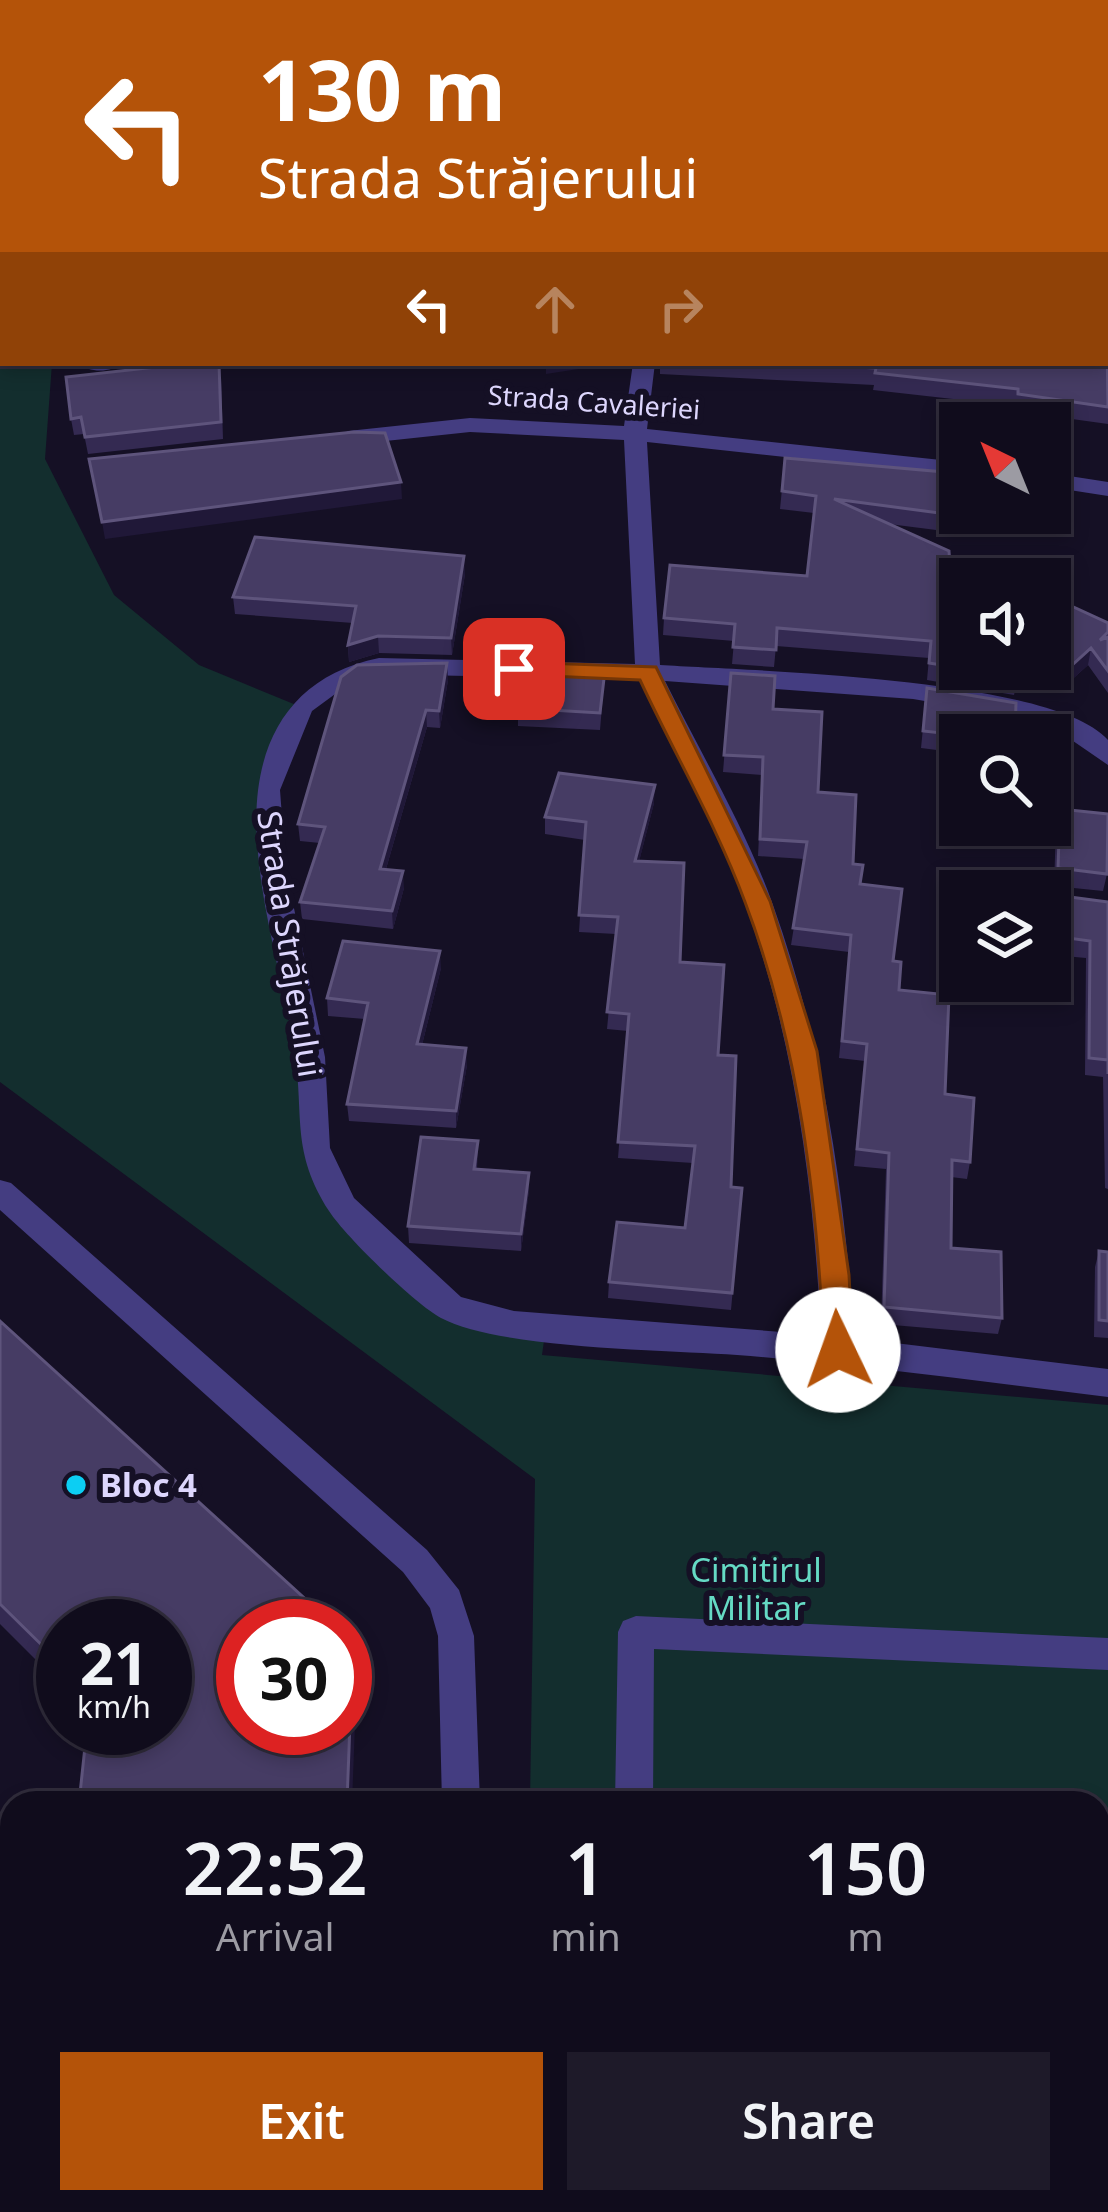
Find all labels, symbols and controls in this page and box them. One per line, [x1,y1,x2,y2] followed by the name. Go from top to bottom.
[258,31,506,146] text: 130 m
[60,48,216,204] icon: left
[258,140,698,214] text: Strada Străjerului
[396,276,462,342] icon: left
[522,276,588,342] icon: ahead
[648,276,714,342] icon: right
[487,376,701,427] street label: Strada Cavaleriei
[939,402,1071,534] north arrow
[939,402,1071,1002] map controls
[939,558,1071,690] button: sound
[463,618,565,720] pin
[481,636,547,702] icon: arrive
[939,714,1071,846] button: search
[247,808,334,1080] street label: Strada Străjerului
[939,870,1071,1002] button: layers
[775,1287,901,1413] position arrow
[100,1462,197,1507] place label: Bloc 4
[63,1472,89,1498] marker: Bloc 4
[690,1547,822,1630] park label: Cimitirul Militar
[216,1599,372,1755] speed limit sign: 30
[80,1621,148,1703] text: 21
[77,1686,151,1727] text: km/h
[183,1818,367,1916] text: 22:52
[565,1818,606,1916] text: 1
[804,1818,927,1916] text: 150
[216,1909,335,1962] text: Arrival
[550,1909,621,1962] text: min
[847,1909,884,1962] text: m
[60,2052,543,2190] button: Exit
[567,2052,1050,2190] button: Share

